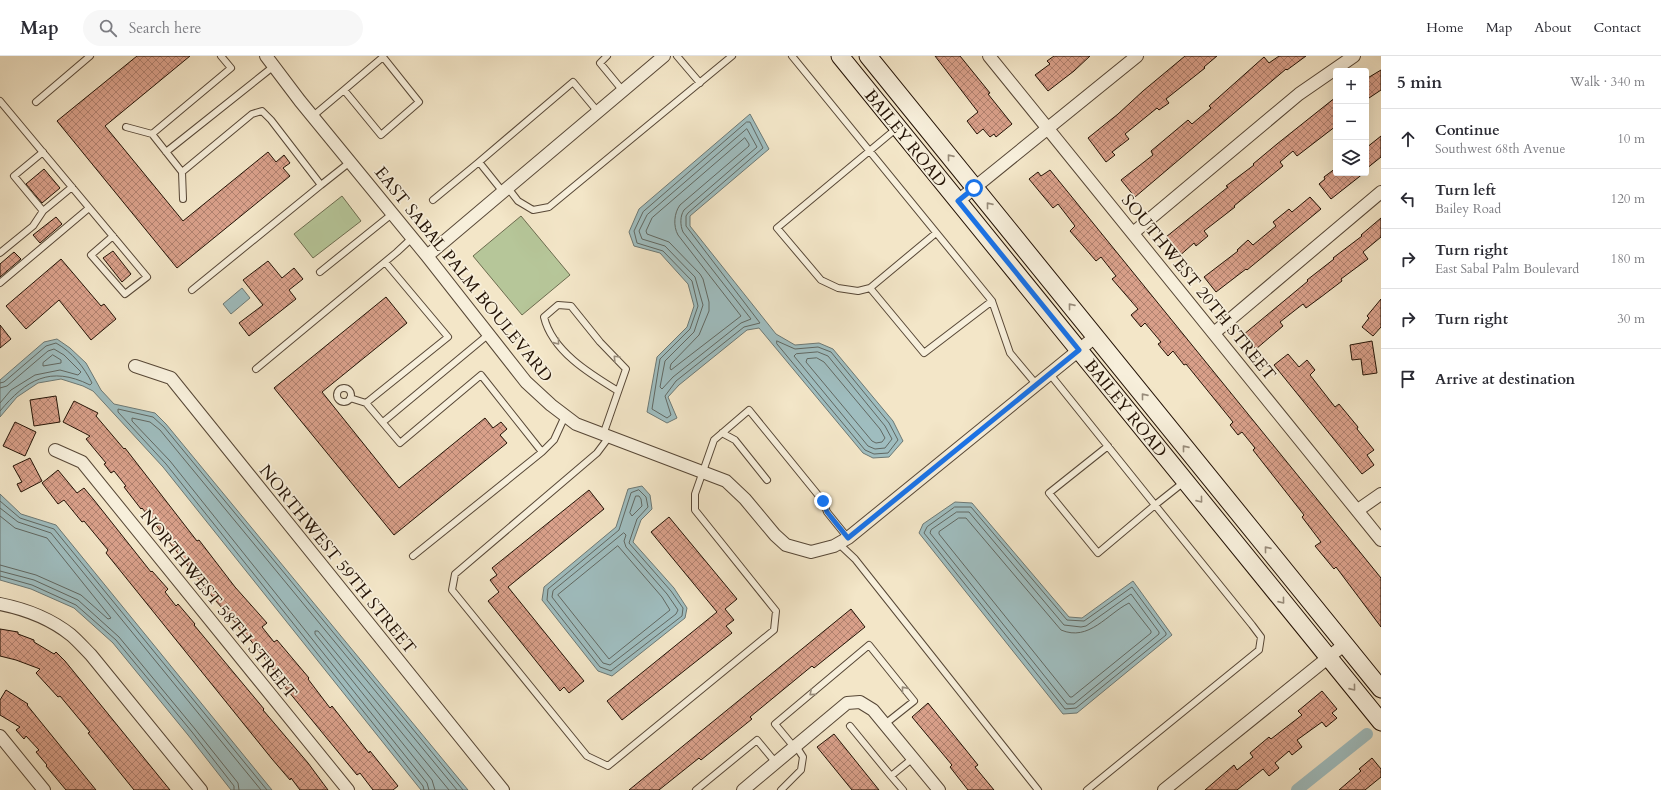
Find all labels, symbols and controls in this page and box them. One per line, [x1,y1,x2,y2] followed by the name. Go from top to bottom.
[83,10,363,46] search box
[20,15,59,41] text: Map
[97,17,119,39] icon: search
[129,18,201,38] text: Search here
[1426,18,1464,37] text: Home
[1486,18,1512,37] text: Map
[1534,18,1571,37] text: About
[1593,18,1641,37] text: Contact
[1333,68,1369,176] map controls
[1333,68,1369,104] button: +
[1397,71,1442,94] text: 5 min
[1570,73,1645,91] text: Walk · 340 m
[859,85,952,192] street label: BAILEY ROAD
[1333,104,1369,140] button: −
[1435,120,1500,140] text: Continue
[1397,128,1419,150] icon: ahead
[1617,130,1645,148] text: 10 m
[1333,140,1369,176] button: layers
[1435,140,1565,158] text: Southwest 68th Avenue
[947,155,954,162] one-way arrow
[369,162,558,387] street label: EAST SABAL PALM BOULEVARD
[965,179,983,197] route start
[1435,180,1496,200] text: Turn left
[1397,188,1419,210] icon: left
[1116,189,1281,385] street label: SOUTHWEST 20TH STREET
[1611,190,1645,208] text: 120 m
[1435,200,1501,218] text: Bailey Road
[986,203,993,210] one-way arrow
[1435,240,1508,260] text: Turn right
[1397,248,1419,270] icon: right
[1611,250,1645,268] text: 180 m
[1435,260,1579,278] text: East Sabal Palm Boulevard
[1068,304,1075,311] one-way arrow
[1397,308,1419,330] icon: right
[1435,309,1508,329] text: Turn right
[1617,310,1645,328] text: 30 m
[552,337,559,344] one-way arrow
[613,355,621,363] one-way arrow
[1079,355,1172,462] street label: BAILEY ROAD
[1397,368,1419,390] icon: arrive
[1435,369,1575,389] text: Arrive at destination
[1141,394,1148,401] one-way arrow
[1183,445,1190,452] one-way arrow
[254,460,421,659] street label: NORTHWEST 59TH STREET
[814,492,832,510] route end
[1196,495,1203,502] one-way arrow
[135,505,302,704] street label: NORTHWEST 58TH STREET
[1265,546,1272,553] one-way arrow
[1278,596,1285,603] one-way arrow
[1348,683,1355,690] one-way arrow
[902,686,909,693] one-way arrow
[809,688,817,695] one-way arrow

